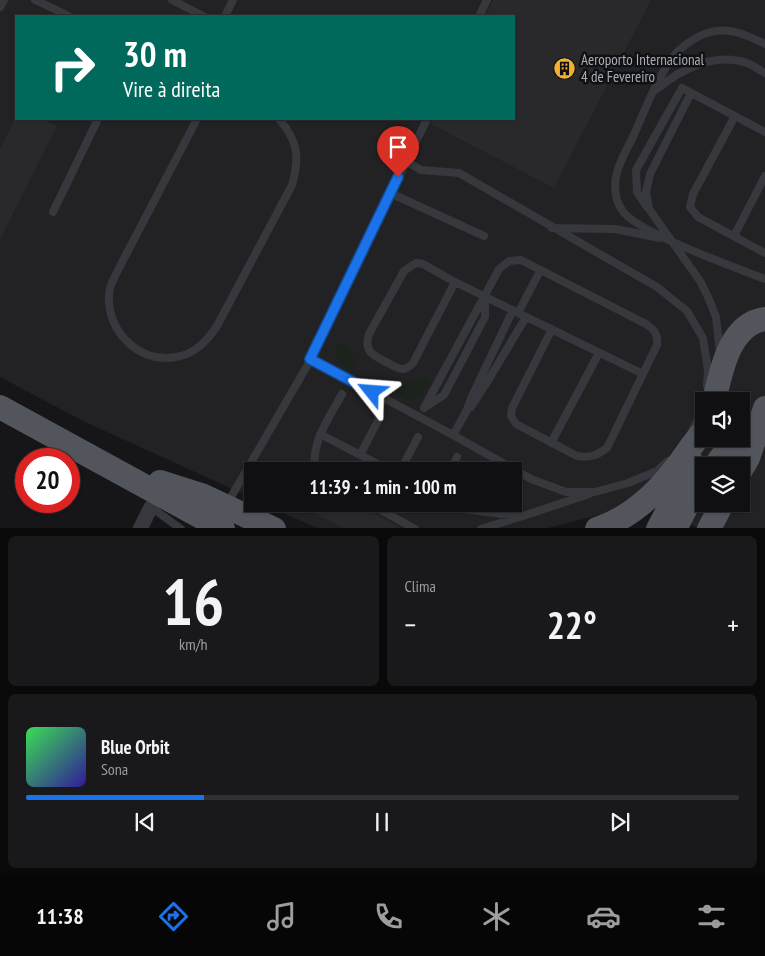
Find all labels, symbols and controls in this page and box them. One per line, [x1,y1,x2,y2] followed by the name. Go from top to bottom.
[123,31,187,77] text: 30 m
[40,35,105,100] icon: right
[581,50,704,86] place label: Aeroporto Internacional 4 de Fevereiro
[553,56,577,80] building icon: Aeroporto Internacional 4 de Fevereiro
[123,75,220,103] text: Vire à direita
[377,126,419,177] pin
[384,133,412,161] icon: arrive
[345,365,397,417] position arrow
[695,392,750,512] map controls
[695,392,750,447] button: sound
[15,448,80,513] speed limit sign: 20
[695,457,750,512] button: layers
[310,475,456,499] text: 11:39 · 1 min · 100 m
[162,559,224,643] text: 16
[405,576,436,596] text: Clima
[547,600,597,649] text: 22°
[405,606,416,643] text: −
[727,606,739,643] text: +
[179,634,207,654] text: km/h
[101,735,170,759] text: Blue Orbit
[101,759,128,779] text: Sona
[131,808,159,836] icon: previous
[368,808,396,836] icon: pause
[606,808,634,836] icon: next
[156,899,191,934] icon: directions
[264,899,299,934] icon: music
[371,899,406,934] icon: phone
[479,899,514,934] icon: climate
[586,899,621,934] icon: car
[694,899,729,934] icon: filters
[36,902,84,930] text: 11:38

